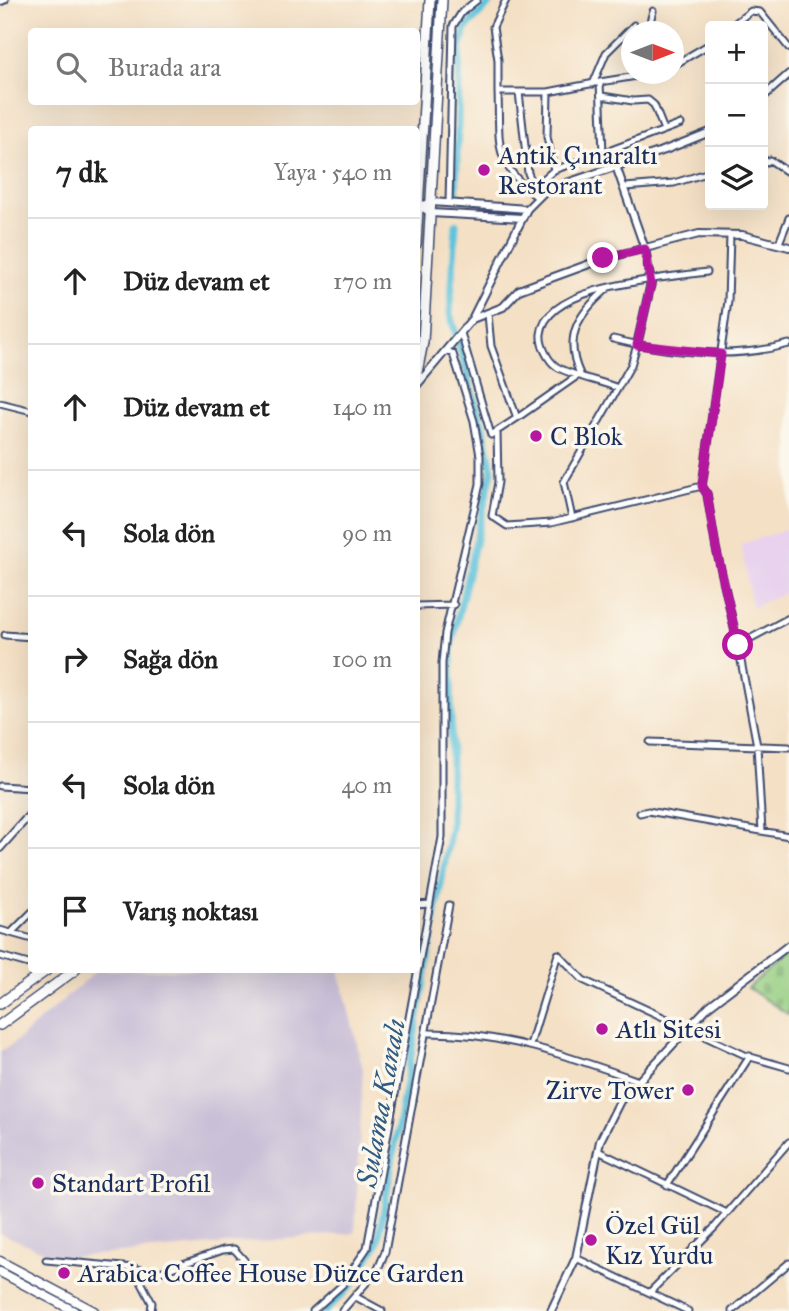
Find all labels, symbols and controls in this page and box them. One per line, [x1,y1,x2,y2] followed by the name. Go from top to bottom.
[621,21,684,84] north arrow
[705,21,768,210] map controls
[705,21,768,84] button: +
[28,28,420,105] search box
[52,48,90,86] icon: search
[108,51,221,83] text: Burada ara
[705,84,768,147] button: −
[497,139,657,201] place label: Antik Çınaraltı Restorant
[705,147,768,210] button: layers
[56,154,107,190] text: 7 dk
[274,158,392,186] text: Yaya · 540 m
[476,162,492,178] marker: Antik Çınaraltı Restorant
[587,242,618,273] route end
[56,262,94,300] icon: ahead
[123,265,270,297] text: Düz devam et
[333,267,392,295] text: 170 m
[56,388,94,426] icon: ahead
[123,391,270,423] text: Düz devam et
[332,393,392,421] text: 140 m
[550,420,624,452] place label: C Blok
[528,428,544,444] marker: C Blok
[56,514,94,552] icon: left
[123,517,215,549] text: Sola dön
[342,519,392,547] text: 90 m
[722,629,753,660] route start
[56,640,94,678] icon: right
[123,643,218,675] text: Sağa dön
[332,645,392,673] text: 100 m
[56,766,94,804] icon: left
[123,769,215,801] text: Sola dön
[342,771,392,799] text: 40 m
[56,892,94,930] icon: arrive
[123,895,258,927] text: Varış noktası
[615,1013,721,1045] place label: Atlı Sitesi
[349,1016,413,1191] water label: Sulama Kanalı
[594,1021,610,1037] marker: Atlı Sitesi
[546,1074,674,1106] place label: Zirve Tower
[680,1082,696,1098] marker: Zirve Tower
[52,1167,210,1199] place label: Standart Profil
[30,1175,46,1191] marker: Standart Profil
[605,1209,713,1271] place label: Özel Gül Kız Yurdu
[583,1232,599,1248] marker: Özel Gül Kız Yurdu
[77,1257,464,1289] place label: Arabica Coffee House Düzce Garden
[56,1265,72,1281] marker: Arabica Coffee House Düzce Garden

